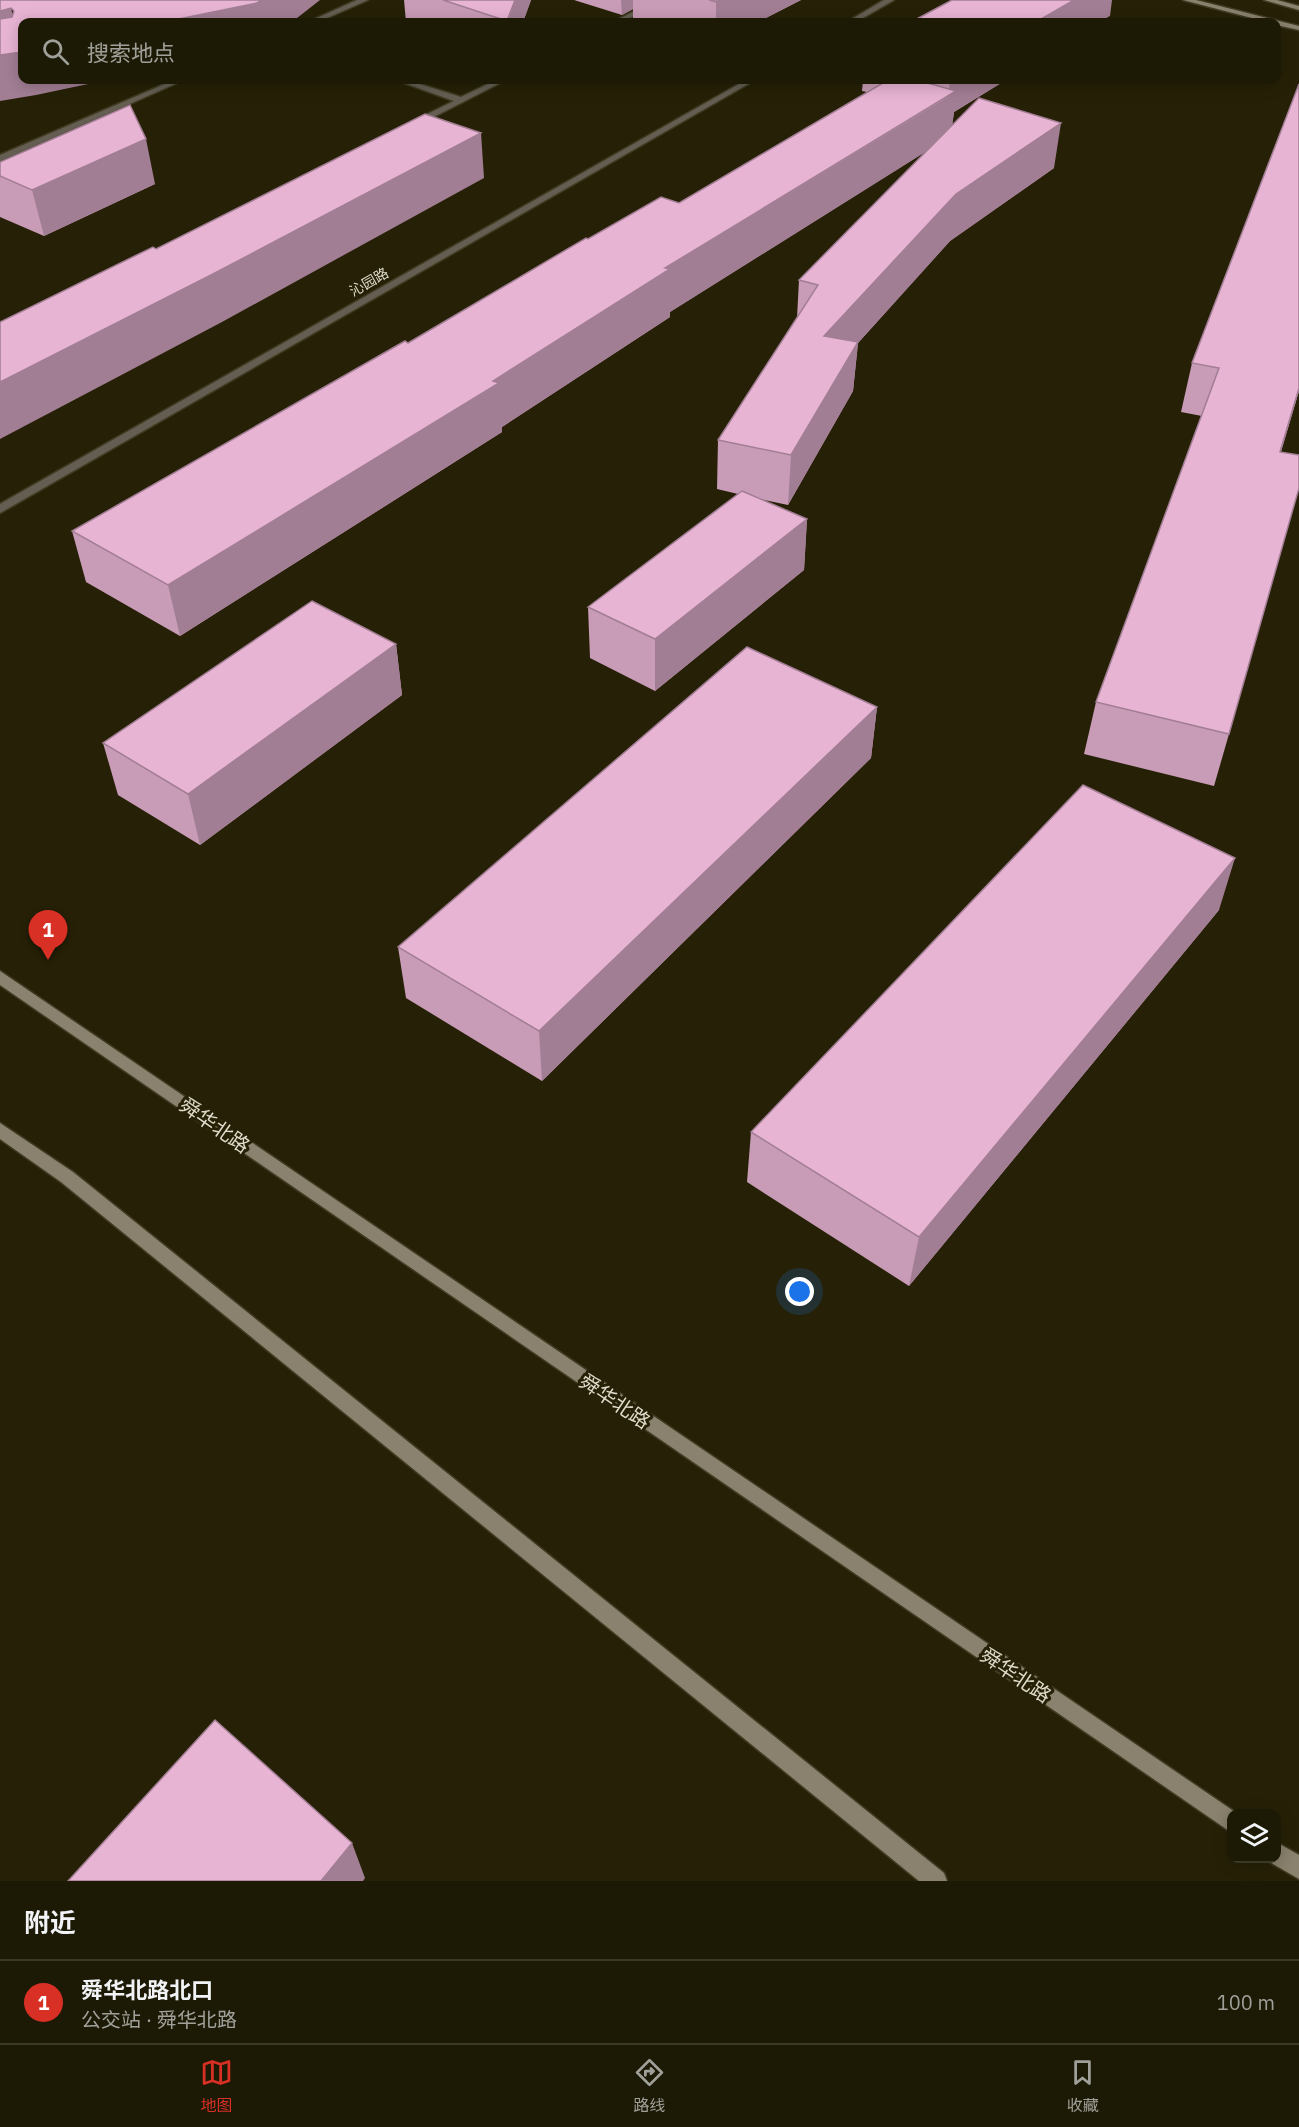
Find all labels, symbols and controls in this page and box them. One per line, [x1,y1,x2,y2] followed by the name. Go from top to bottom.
[18,18,1281,84] search box
[39,35,72,68] icon: search
[87,38,175,67] text: 搜索地点
[346,264,392,300] street label: 沁园路
[28,910,68,960] pin: 1
[174,1091,256,1159] street label: 舜华北路
[785,1277,814,1306] your location
[574,1367,656,1435] street label: 舜华北路
[975,1641,1057,1709] street label: 舜华北路
[1227,1809,1281,1863] map controls
[1227,1809,1281,1863] button: layers
[24,1905,76,1939] text: 附近
[81,1975,213,2004] text: 舜华北路北口
[38,1989,50,2016] text: 1
[1217,1989,1275,2016] text: 100 m
[81,2006,237,2033] text: 公交站 · 舜华北路
[200,2056,233,2116] tab: 地图
[633,2056,666,2116] tab: 路线
[1066,2056,1099,2116] tab: 收藏

